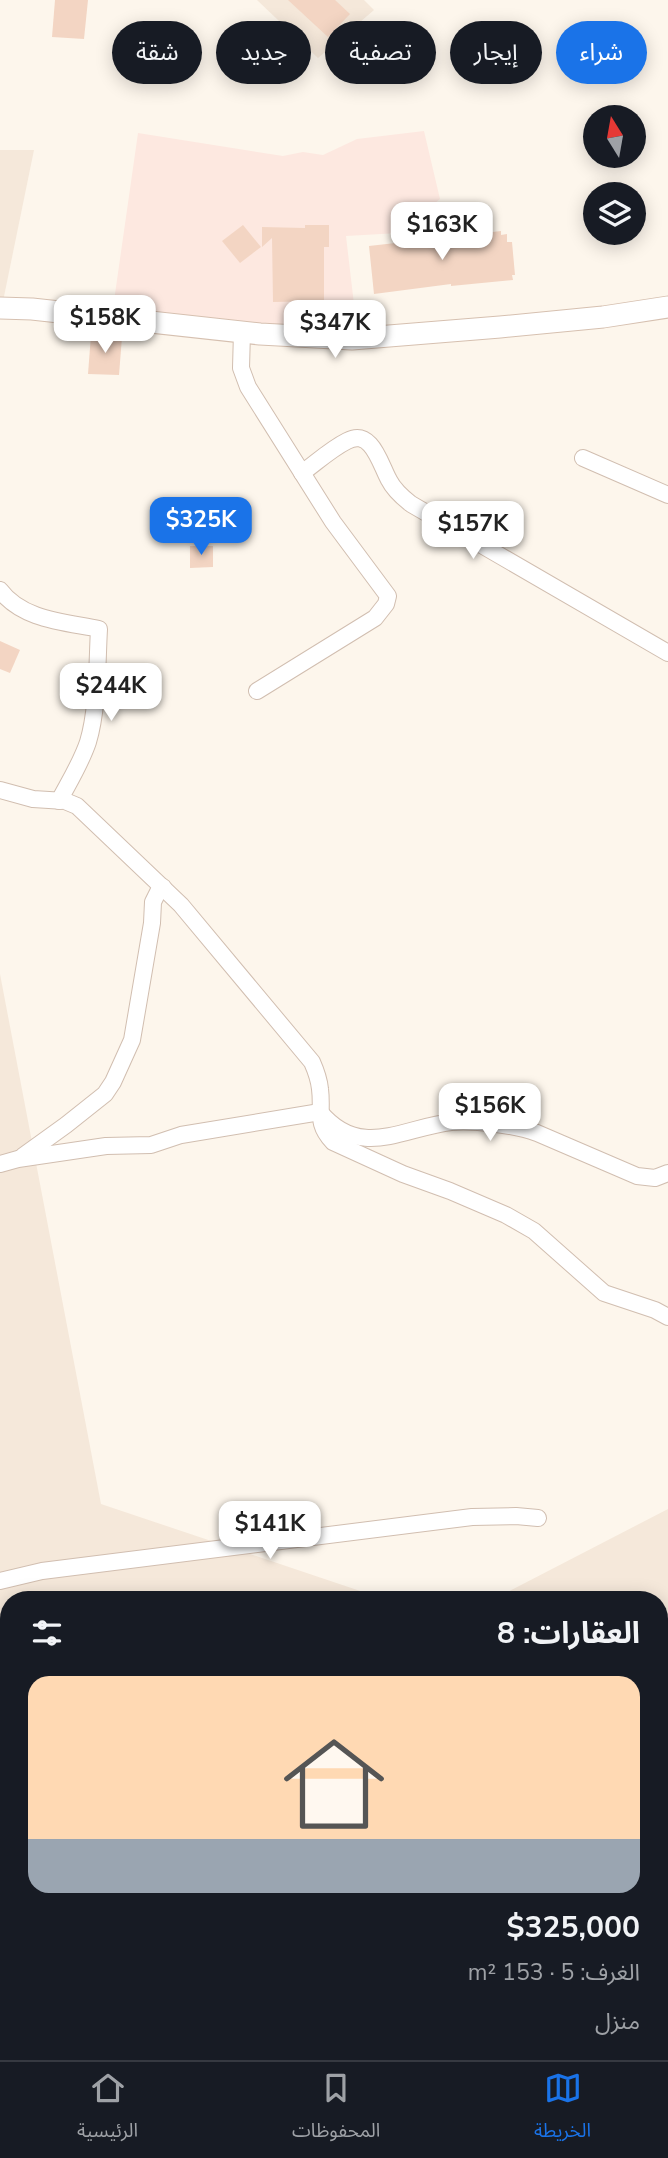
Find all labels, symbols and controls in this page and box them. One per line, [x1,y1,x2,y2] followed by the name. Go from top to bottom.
[112,21,202,84] chip: شقة
[216,21,311,84] chip: جديد
[325,21,436,84] chip: تصفية
[450,21,542,84] chip: إيجار
[556,21,647,84] chip: شراء
[583,105,646,168] north arrow
[583,105,646,245] map controls
[583,182,646,245] button: layers
[393,202,491,262] pin: $163K
[407,209,477,240] text: $163K
[56,296,154,355] pin: $158K
[286,300,384,360] pin: $347K
[70,302,140,333] text: $158K
[300,307,370,338] text: $347K
[152,498,250,557] pin: $325K
[424,502,522,561] pin: $157K
[166,504,236,535] text: $325K
[438,508,508,539] text: $157K
[62,664,160,723] pin: $244K
[76,670,146,701] text: $244K
[441,1084,539,1143] pin: $156K
[455,1090,525,1121] text: $156K
[221,1502,319,1561] pin: $141K
[235,1508,305,1539] text: $141K
[497,1613,640,1654] text: العقارات: 8
[28,1614,66,1652] icon: filters
[271,1721,397,1847] icon: home
[507,1907,640,1948] text: $325,000
[468,1957,640,1988] text: الغرف: 5 · 153 m²
[595,2006,640,2037] text: منزل
[77,2069,138,2151] tab: الرئيسية
[292,2069,380,2151] tab: المحفوظات
[534,2069,591,2151] tab: الخريطة

